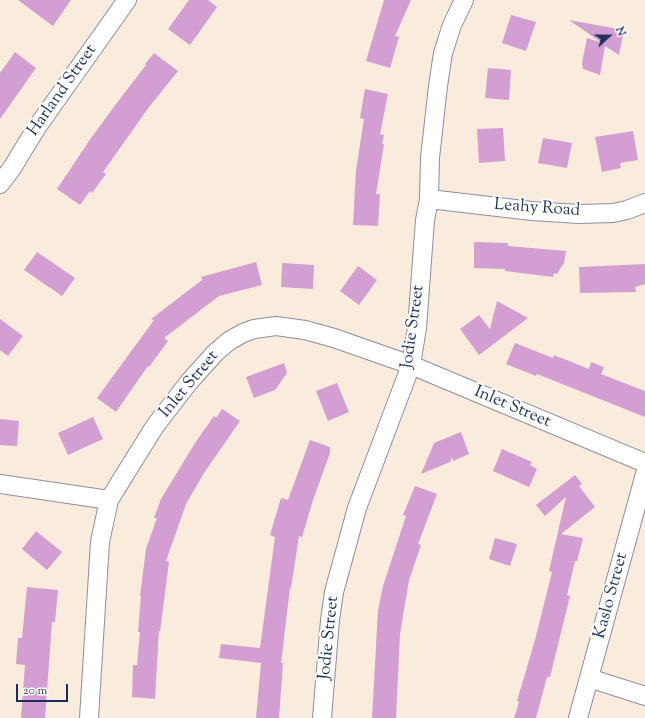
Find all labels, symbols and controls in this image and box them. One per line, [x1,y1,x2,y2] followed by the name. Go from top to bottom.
[589,16,629,56] north arrow
[611,25,629,39] text: N
[24,41,102,141] street label: Harland Street
[493,196,581,222] street label: Leahy Road
[398,284,430,370] street label: Jodie Street
[156,347,224,423] street label: Inlet Street
[471,383,553,433] street label: Inlet Street
[591,551,633,641] street label: Kaslo Street
[315,595,345,681] street label: Jodie Street
[18,676,70,702] scale bar
[23,682,47,700] text: 20 m

